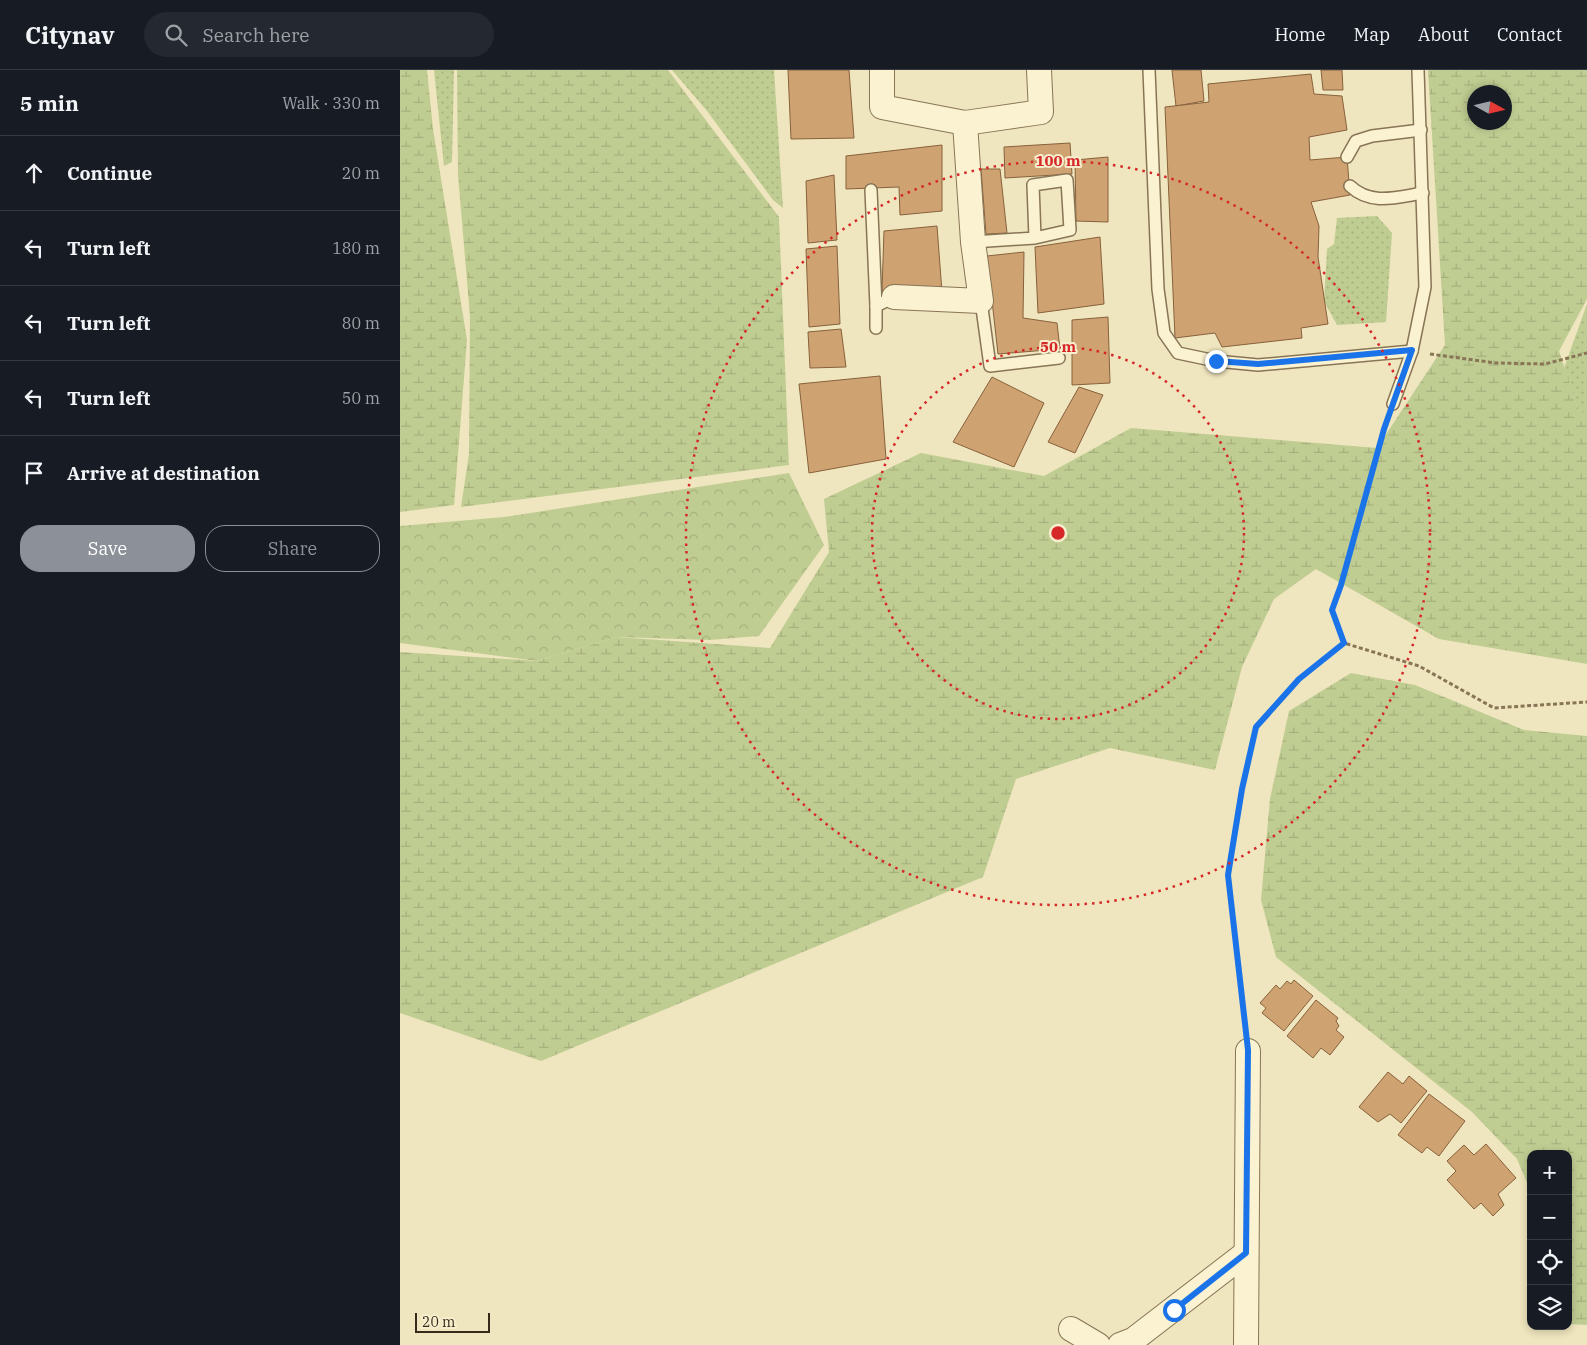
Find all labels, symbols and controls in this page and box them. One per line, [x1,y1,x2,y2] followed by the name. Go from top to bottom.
[144,12,494,57] search box
[25,19,114,51] text: Citynav
[162,21,190,49] icon: search
[202,23,310,47] text: Search here
[1274,23,1326,46] text: Home
[1354,23,1390,46] text: Map
[1418,23,1469,46] text: About
[1497,23,1562,46] text: Contact
[1467,85,1512,130] north arrow
[20,89,79,117] text: 5 min
[282,93,380,113] text: Walk · 330 m
[1035,151,1081,170] text: 100 m
[20,159,48,187] icon: ahead
[67,161,152,185] text: Continue
[342,163,380,183] text: 20 m
[20,234,48,262] icon: left
[67,236,150,260] text: Turn left
[332,238,380,258] text: 180 m
[20,309,48,337] icon: left
[67,311,150,335] text: Turn left
[342,313,380,333] text: 80 m
[1040,337,1076,356] text: 50 m
[1205,350,1228,373] route end
[20,384,48,412] icon: left
[67,386,150,410] text: Turn left
[342,388,380,408] text: 50 m
[20,459,48,487] icon: arrive
[67,461,260,485] text: Arrive at destination
[1049,524,1067,542] centre of rings
[20,525,195,572] button: Save
[205,525,380,572] button: Share
[1527,1150,1572,1330] map controls
[1527,1150,1572,1195] button: +
[1527,1195,1572,1240] button: −
[1527,1240,1572,1285] button: locate
[1527,1285,1572,1330] button: layers
[1163,1299,1186,1322] route start
[415,1310,490,1333] scale bar
[422,1313,455,1331] text: 20 m

